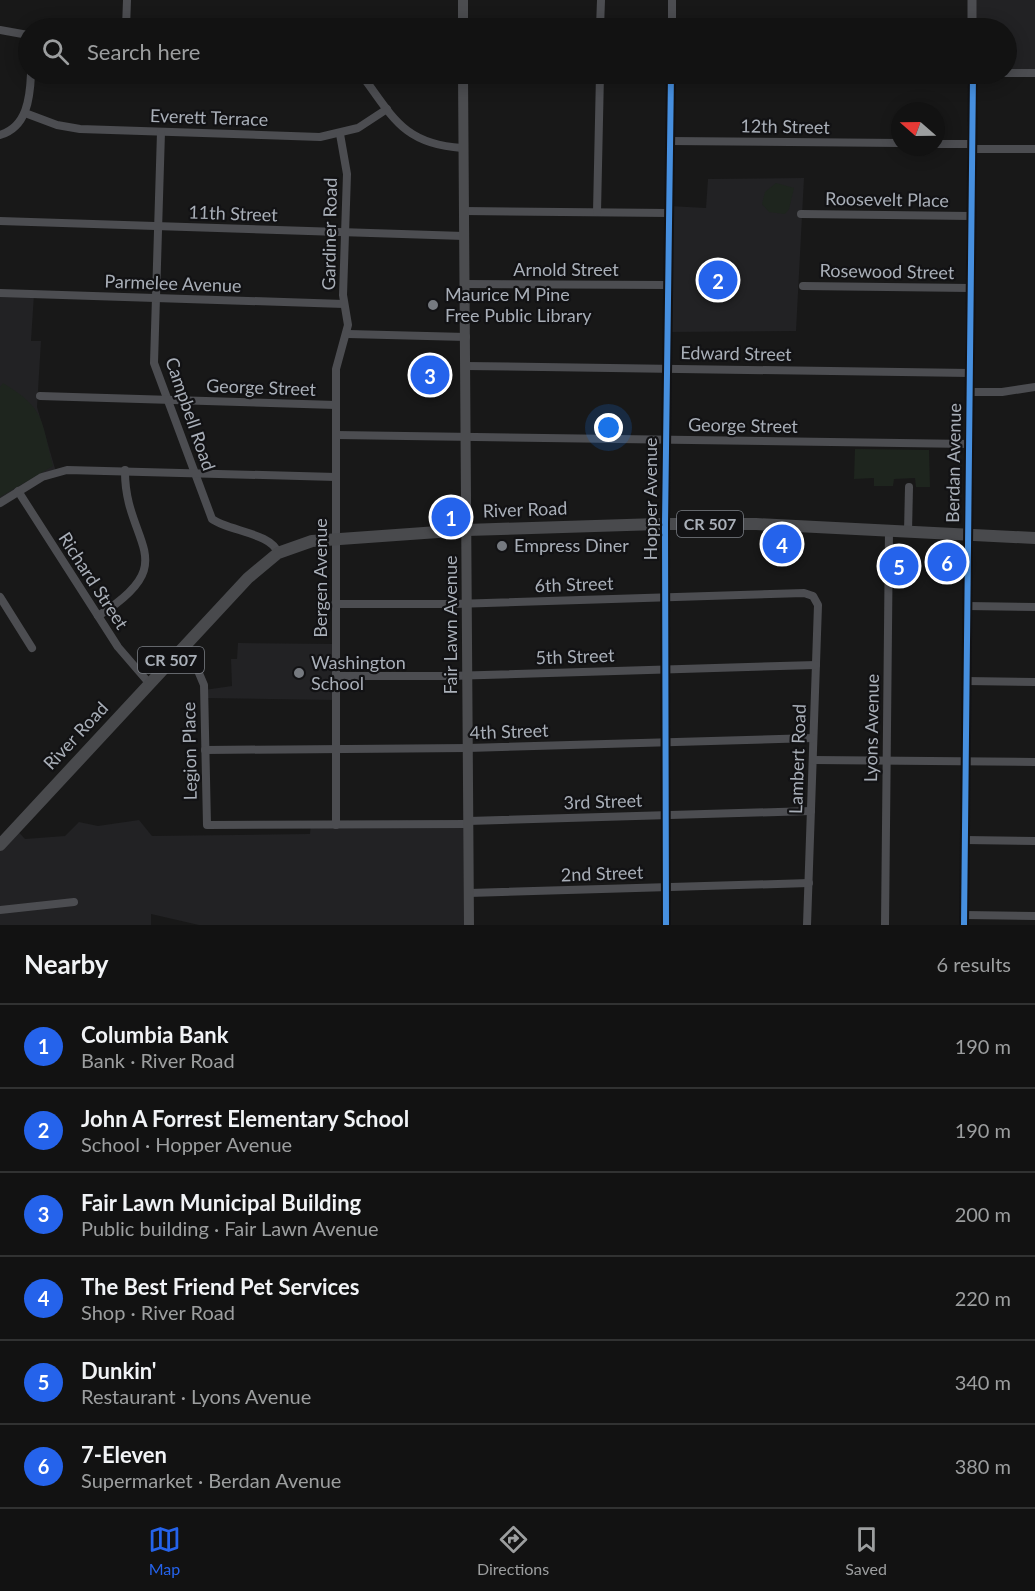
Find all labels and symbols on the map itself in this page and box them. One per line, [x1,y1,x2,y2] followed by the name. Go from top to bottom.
[891,102,945,156] north arrow
[150,104,269,130] street label: Everett Terrace
[740,114,830,138] street label: 12th Street
[317,177,341,291] street label: Gardiner Road
[825,187,949,211] street label: Roosevelt Place
[188,200,279,226] street label: 11th Street
[513,258,619,280] street label: Arnold Street
[698,258,738,302] pin: 2
[820,259,955,283] street label: Rosewood Street
[104,270,242,296] street label: Parmelee Avenue
[445,283,592,326] place label: Maurice M Pine Free Public Library
[426,298,440,312] marker: Maurice M Pine Free Public Library
[680,341,792,365] street label: Edward Street
[410,352,450,398] pin: 3
[161,354,221,473] street label: Campbell Road
[206,374,317,400] street label: George Street
[941,403,965,523] street label: Berdan Avenue
[594,413,623,442] your location
[688,413,799,437] street label: George Street
[639,437,661,561] street label: Hopper Avenue
[432,494,470,540] pin: 1
[482,497,568,521] street label: River Road
[677,511,743,537] road number: CR 507
[309,518,331,638] street label: Bergen Avenue
[762,522,802,566] pin: 4
[54,528,134,634] street label: Richard Street
[514,534,629,556] place label: Empress Diner
[495,539,509,553] marker: Empress Diner
[928,540,966,584] pin: 6
[880,544,918,588] pin: 5
[439,556,461,694] street label: Fair Lawn Avenue
[534,572,614,596] street label: 6th Street
[535,644,615,668] street label: 5th Street
[138,647,204,673] road number: CR 507
[311,651,406,694] place label: Washington School
[292,666,306,680] marker: Washington School
[859,674,883,782] street label: Lyons Avenue
[38,697,112,774] street label: River Road
[177,702,201,800] street label: Legion Place
[784,704,810,814] street label: Lambert Road
[469,719,549,743] street label: 4th Street
[563,789,643,813] street label: 3rd Street
[560,861,644,885] street label: 2nd Street

